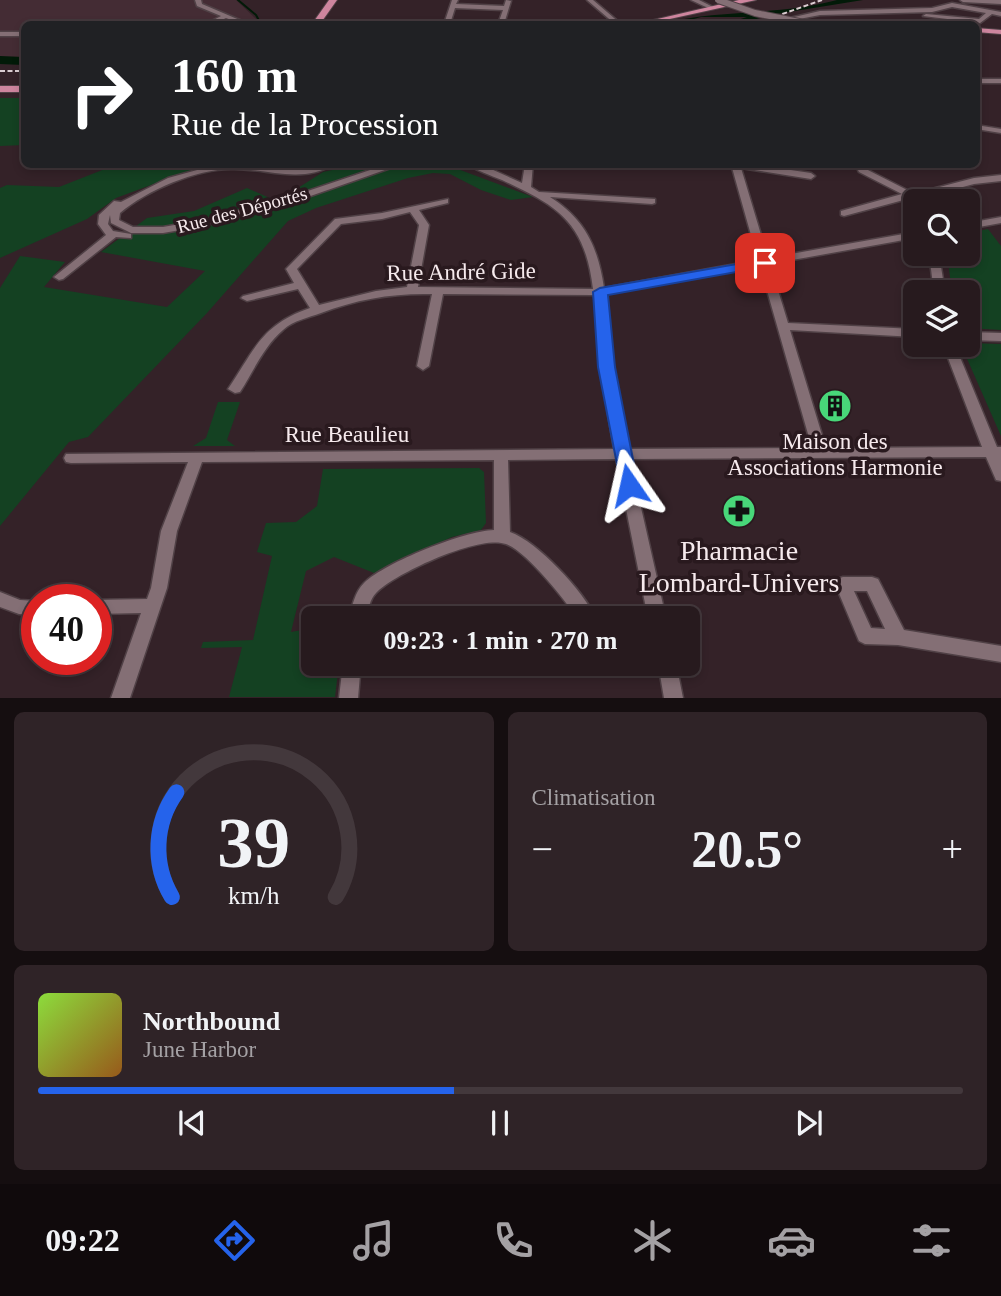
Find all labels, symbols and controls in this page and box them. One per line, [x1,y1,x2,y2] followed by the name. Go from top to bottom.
[171,48,298,103] text: 160 m
[56,49,147,140] icon: right
[171,106,439,142] text: Rue de la Procession
[175,183,309,237] street label: Rue des Déportés
[903,189,980,357] map controls
[903,189,980,266] button: search
[735,233,795,293] pin
[746,244,784,282] icon: arrive
[386,258,536,286] street label: Rue André Gide
[903,280,980,357] button: layers
[816,387,854,425] building icon: Maison des Associations Harmonie
[285,422,410,447] street label: Rue Beaulieu
[727,429,943,480] place label: Maison des Associations Harmonie
[592,448,666,522] position arrow
[720,492,758,530] pharmacy icon: Pharmacie Lombard-Univers
[639,535,839,598] place label: Pharmacie Lombard-Univers
[21,584,112,675] speed limit sign: 40
[384,626,618,655] text: 09:23 · 1 min · 270 m
[532,785,655,810] text: Climatisation
[217,803,290,884] text: 39
[691,821,803,878] text: 20.5°
[532,828,553,870] text: −
[942,828,963,870] text: +
[228,882,280,909] text: km/h
[143,1007,280,1036] text: Northbound
[143,1037,256,1062] text: June Harbor
[173,1104,211,1142] icon: previous
[481,1104,519,1142] icon: pause
[790,1104,828,1142] icon: next
[210,1216,259,1265] icon: directions
[349,1216,398,1265] icon: music
[489,1216,538,1265] icon: phone
[628,1216,677,1265] icon: climate
[767,1216,816,1265] icon: car
[907,1216,956,1265] icon: filters
[45,1222,120,1258] text: 09:22

